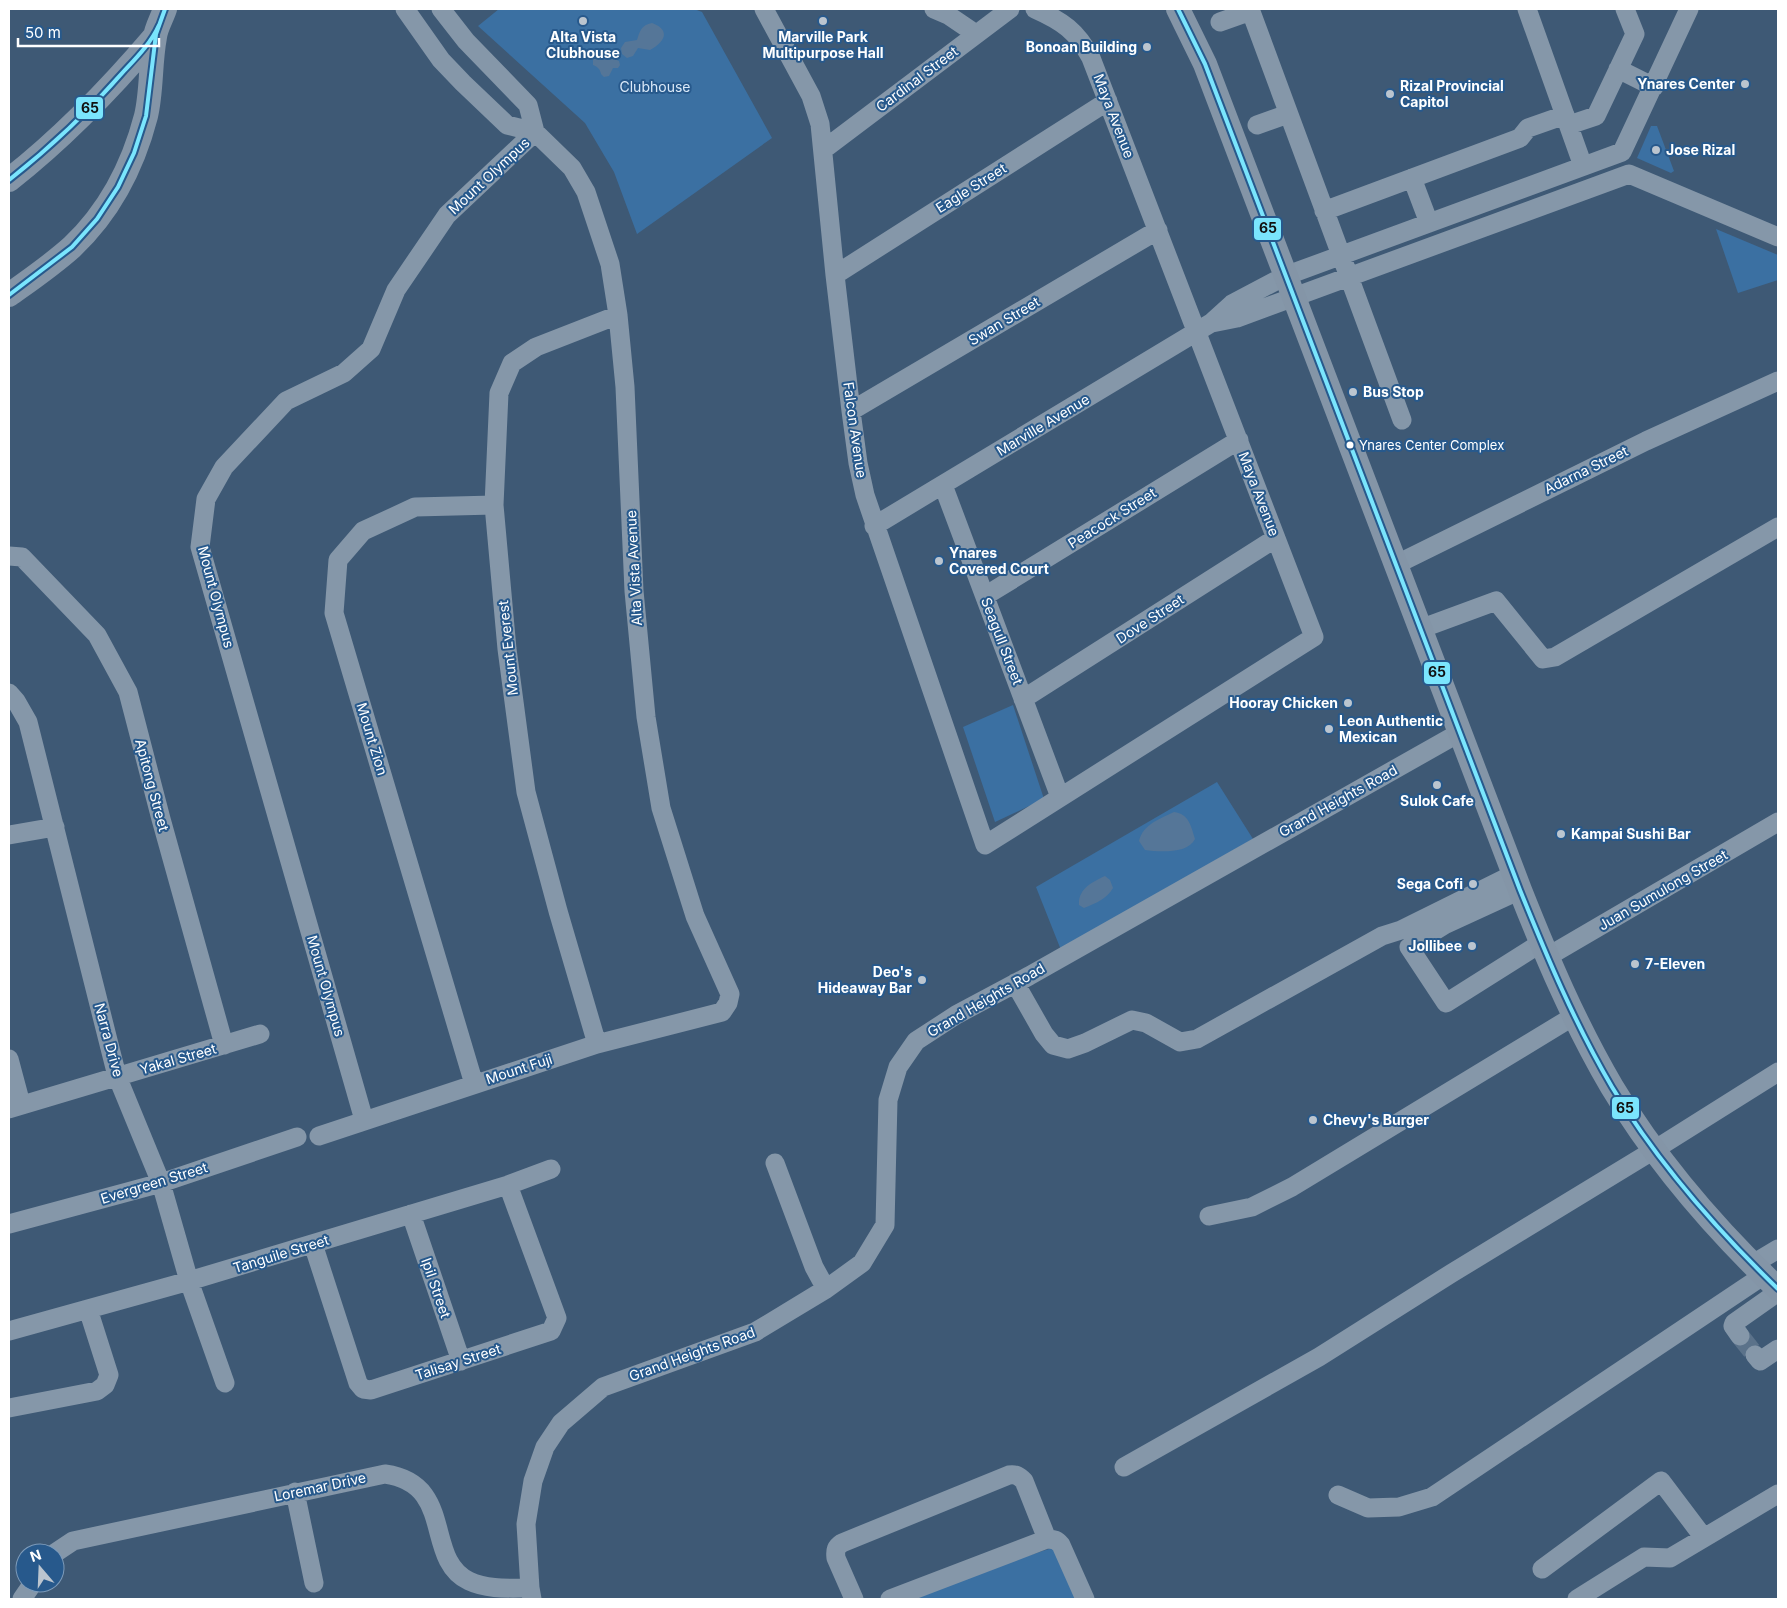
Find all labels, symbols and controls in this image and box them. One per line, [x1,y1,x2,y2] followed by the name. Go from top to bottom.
[18,15,159,47] scale bar
[577,15,589,27] marker: Alta Vista Clubhouse
[817,15,829,27] marker: Marville Park Multipurpose Hall
[25,23,61,42] text: 50 m
[546,28,620,61] place label: Alta Vista Clubhouse
[762,28,884,61] place label: Marville Park Multipurpose Hall
[1026,38,1137,55] place label: Bonoan Building
[1141,41,1153,53] marker: Bonoan Building
[872,42,961,115] street label: Cardinal Street
[1091,71,1138,160] street label: Maya Avenue
[1637,75,1735,92] place label: Ynares Center
[1400,77,1504,110] place label: Rizal Provincial Capitol
[620,78,690,95] park label: Clubhouse
[1739,78,1751,90] marker: Ynares Center
[1384,88,1396,100] marker: Rizal Provincial Capitol
[75,96,104,120] line badge: 65
[81,99,99,116] text: 65
[445,134,533,218] street label: Mount Olympus
[1666,141,1735,158] place label: Jose Rizal
[1650,144,1662,156] marker: Jose Rizal
[932,159,1009,216] street label: Eagle Street
[1253,217,1282,241] line badge: 65
[1259,219,1277,236] text: 65
[965,292,1043,348] street label: Swan Street
[840,381,871,479] street label: Falcon Avenue
[1363,383,1424,400] place label: Bus Stop
[1347,386,1359,398] marker: Bus Stop
[993,390,1092,459] street label: Marville Avenue
[1359,437,1504,453] place label: Ynares Center Complex
[1345,440,1355,450] marker: Ynares Center Complex
[1541,442,1631,497] street label: Adarna Street
[1236,449,1283,538] street label: Maya Avenue
[1065,484,1159,551] street label: Peacock Street
[622,510,645,626] street label: Alta Vista Avenue
[195,544,238,650] street label: Mount Olympus
[949,544,1049,577] place label: Ynares Covered Court
[933,555,945,567] marker: Ynares Covered Court
[1113,590,1187,647] street label: Dove Street
[978,595,1027,687] street label: Seagull Street
[494,599,521,696] street label: Mount Everest
[1423,661,1451,685] line badge: 65
[1428,663,1446,680] text: 65
[1229,694,1338,711] place label: Hooray Chicken
[1342,697,1354,709] marker: Hooray Chicken
[353,701,392,777] street label: Mount Zion
[1339,712,1443,745] place label: Leon Authentic Mexican
[1323,723,1335,735] marker: Leon Authentic Mexican
[132,737,173,833] street label: Apitong Street
[1276,761,1400,840] street label: Grand Heights Road
[1431,779,1443,791] marker: Sulok Cafe
[1400,792,1474,809] place label: Sulok Cafe
[1571,825,1691,842] place label: Kampai Sushi Bar
[1555,828,1567,840] marker: Kampai Sushi Bar
[1595,845,1731,933] street label: Juan Sumulong Street
[1397,875,1463,892] place label: Sega Cofi
[1467,878,1479,890] marker: Sega Cofi
[304,933,349,1039] street label: Mount Olympus
[1408,937,1462,954] place label: Jollibee
[1466,940,1478,952] marker: Jollibee
[1645,955,1705,972] place label: 7-Eleven
[1629,958,1641,970] marker: 7-Eleven
[924,959,1047,1040] street label: Grand Heights Road
[818,963,912,996] place label: Deo's Hideaway Bar
[916,974,928,986] marker: Deo's Hideaway Bar
[91,1001,127,1079] street label: Narra Drive
[138,1039,218,1078] street label: Yakal Street
[483,1050,554,1087] street label: Mount Fuji
[1611,1096,1640,1120] line badge: 65
[1616,1099,1634,1116] text: 65
[1323,1111,1429,1128] place label: Chevy's Burger
[1307,1114,1319,1126] marker: Chevy's Burger
[98,1158,210,1207] street label: Evergreen Street
[231,1231,331,1276] street label: Tanguile Street
[418,1255,455,1321] street label: Ipil Street
[627,1323,757,1384] street label: Grand Heights Road
[413,1340,503,1383] street label: Talisay Street
[272,1468,367,1505] street label: Loremar Drive
[15,1543,65,1593] north arrow
[28,1545,43,1565] text: N

